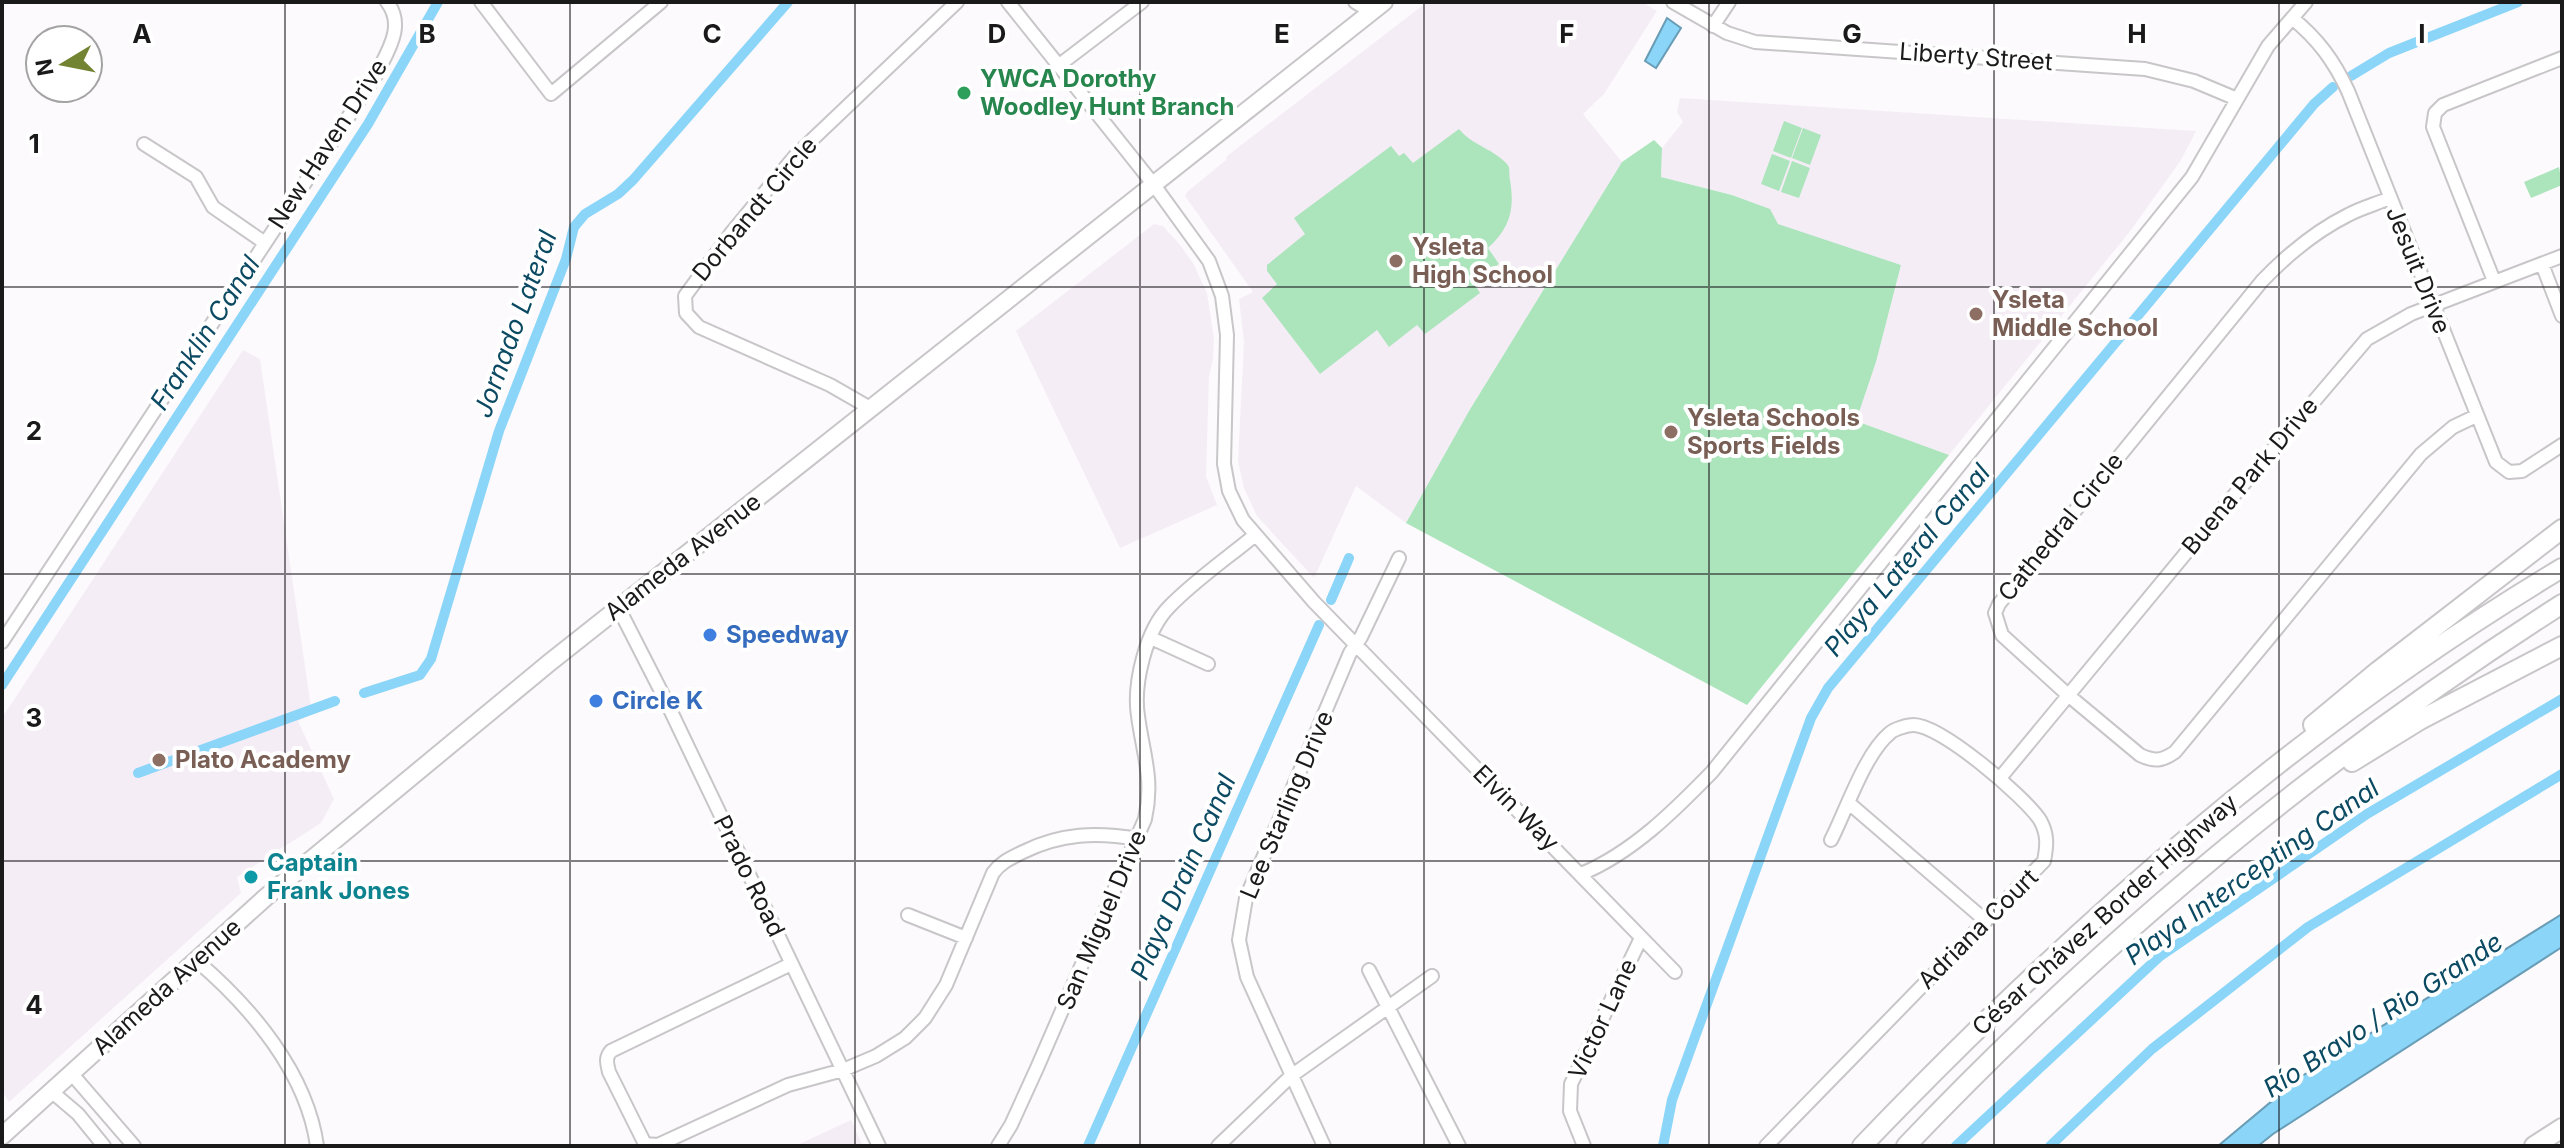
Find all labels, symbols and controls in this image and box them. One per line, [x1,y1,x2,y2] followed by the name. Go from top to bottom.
[132,18,152,49] text: A
[418,18,436,49] text: B
[702,18,722,49] text: C
[988,18,1006,49] text: D
[1274,18,1290,49] text: E
[1559,18,1575,49] text: F
[1842,18,1862,49] text: G
[2127,18,2147,49] text: H
[2418,18,2426,49] text: I
[24,24,104,104] north arrow
[1898,37,2054,76] street label: Liberty Street
[262,53,393,234] street label: New Haven Drive
[30,57,59,78] text: N
[980,64,1234,121] place label: YWCA Dorothy Woodley Hunt Branch
[955,84,973,102] marker: YWCA Dorothy Woodley Hunt Branch
[28,128,40,159] text: 1
[686,131,823,287] street label: Dorbandt Circle
[2380,202,2457,338] street label: Jesuit Drive
[466,226,563,421] water label: Jornado Lateral
[1412,232,1553,289] place label: Ysleta High School
[143,249,266,416] water label: Franklin Canal
[1387,252,1405,270] marker: Ysleta High School
[1992,285,2158,342] place label: Ysleta Middle School
[1967,305,1985,323] marker: Ysleta Middle School
[2176,391,2324,560] street label: Buena Park Drive
[1687,403,1860,460] place label: Ysleta Schools Sports Fields
[26,415,42,446] text: 2
[1662,423,1680,441] marker: Ysleta Schools Sports Fields
[1992,447,2129,607] street label: Cathedral Circle
[1817,457,1996,662] water label: Playa Lateral Canal
[599,487,767,627] street label: Alameda Avenue
[726,620,849,649] place label: Speedway
[701,626,719,644] marker: Speedway
[612,686,703,715] place label: Circle K
[587,692,605,710] marker: Circle K
[26,702,42,733] text: 3
[1234,706,1339,903] street label: Lee Starling Drive
[175,745,352,774] place label: Plato Academy
[150,751,168,769] marker: Plato Academy
[1467,759,1565,857] street label: Elvin Way
[1123,769,1242,984] water label: Playa Drain Canal
[2119,772,2385,971] water label: Playa Intercepting Canal
[1966,788,2243,1041] street label: César Chávez Border Highway
[708,810,791,941] street label: Prado Road
[1051,826,1152,1014] street label: San Miguel Drive
[267,848,410,905] place label: Captain Frank Jones
[1912,863,2044,995] street label: Adriana Court
[242,868,260,886] marker: Captain Frank Jones
[86,912,247,1061] street label: Alameda Avenue
[2257,926,2508,1103] water label: Río Bravo / Rio Grande
[1562,954,1643,1083] street label: Victor Lane
[25,989,43,1020] text: 4

